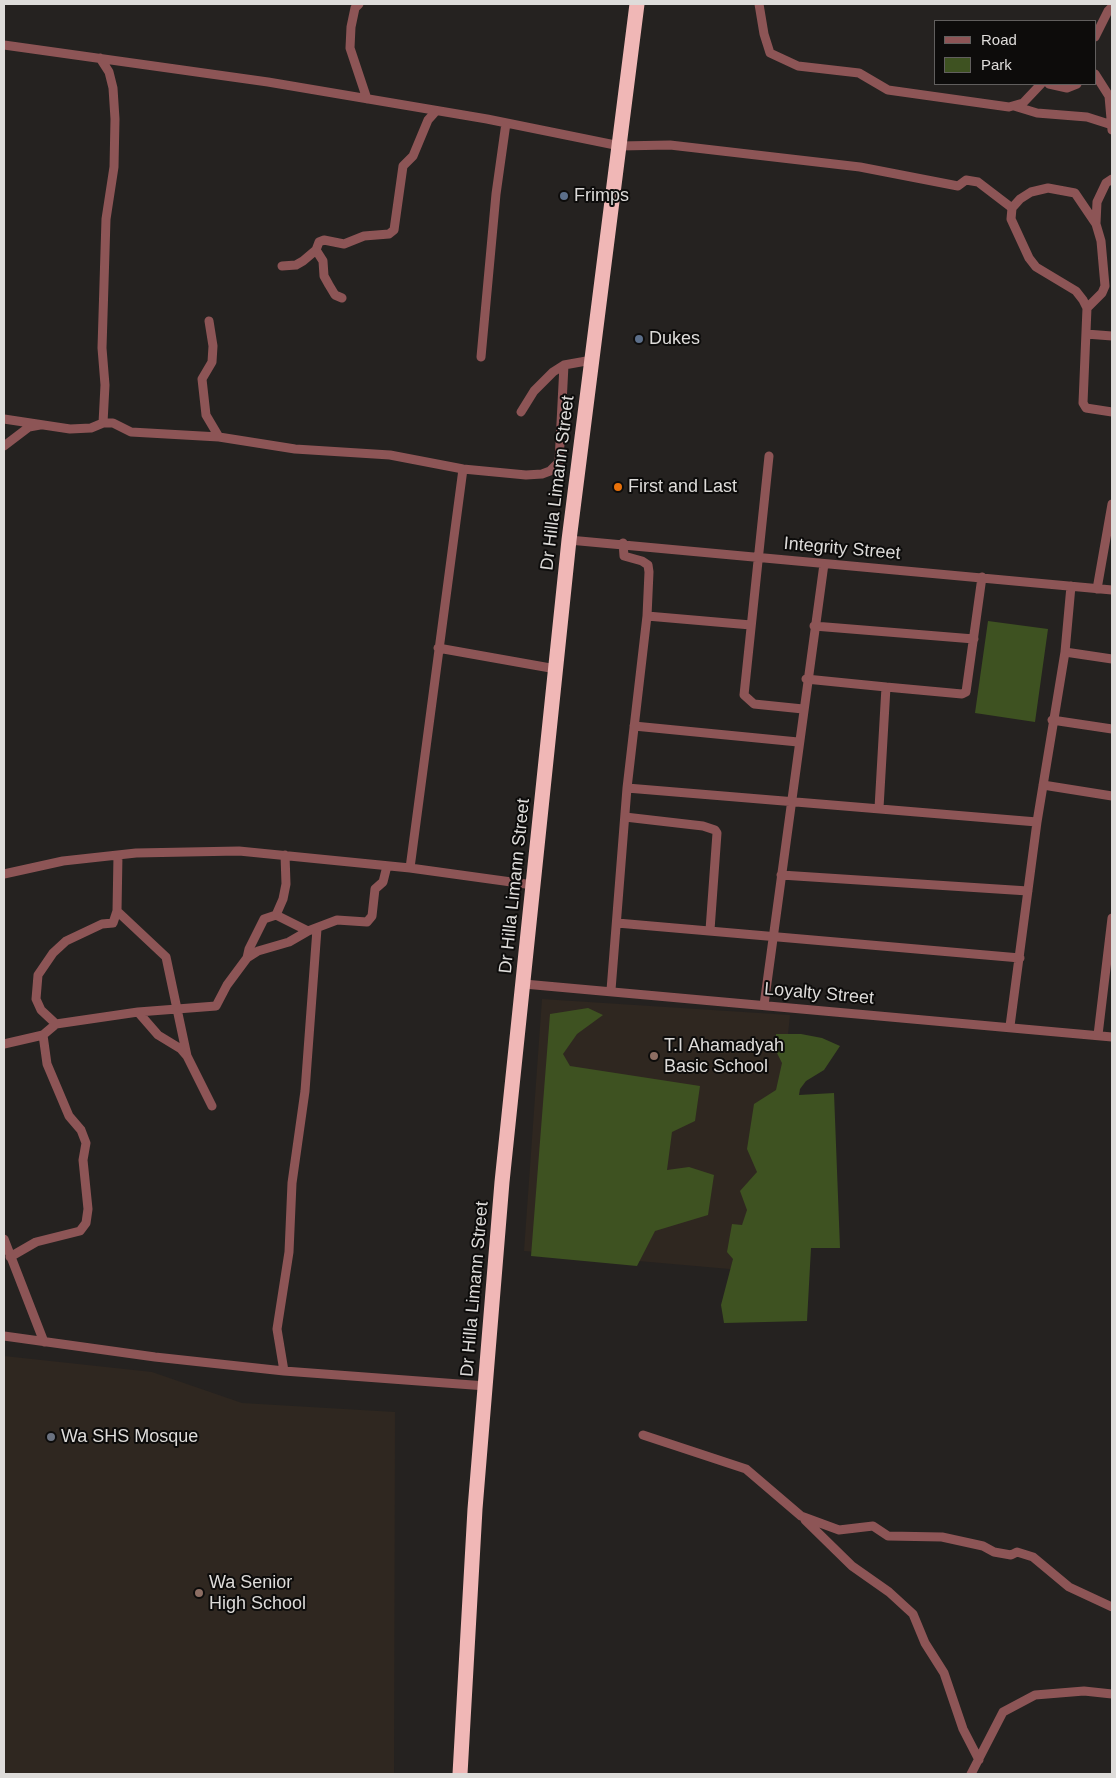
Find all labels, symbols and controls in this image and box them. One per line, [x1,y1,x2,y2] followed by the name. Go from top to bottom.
[934,20,1096,85] legend
[981,31,1017,48] text: Road
[981,56,1012,73] text: Park
[574,185,629,207] place label: Frimps
[558,190,570,202] marker: Frimps
[649,328,700,350] place label: Dukes
[633,333,645,345] marker: Dukes
[537,394,579,572] street label: Dr Hilla Limann Street
[628,476,737,498] place label: First and Last
[612,481,624,493] marker: First and Last
[783,533,901,565] street label: Integrity Street
[495,797,535,975] street label: Dr Hilla Limann Street
[763,978,875,1010] street label: Loyalty Street
[664,1035,784,1078] place label: T.I Ahamadyah Basic School
[648,1050,660,1062] marker: T.I Ahamadyah Basic School
[457,1200,493,1378] street label: Dr Hilla Limann Street
[61,1426,198,1448] place label: Wa SHS Mosque
[45,1431,57,1443] marker: Wa SHS Mosque
[209,1572,306,1615] place label: Wa Senior High School
[193,1587,205,1599] marker: Wa Senior High School

